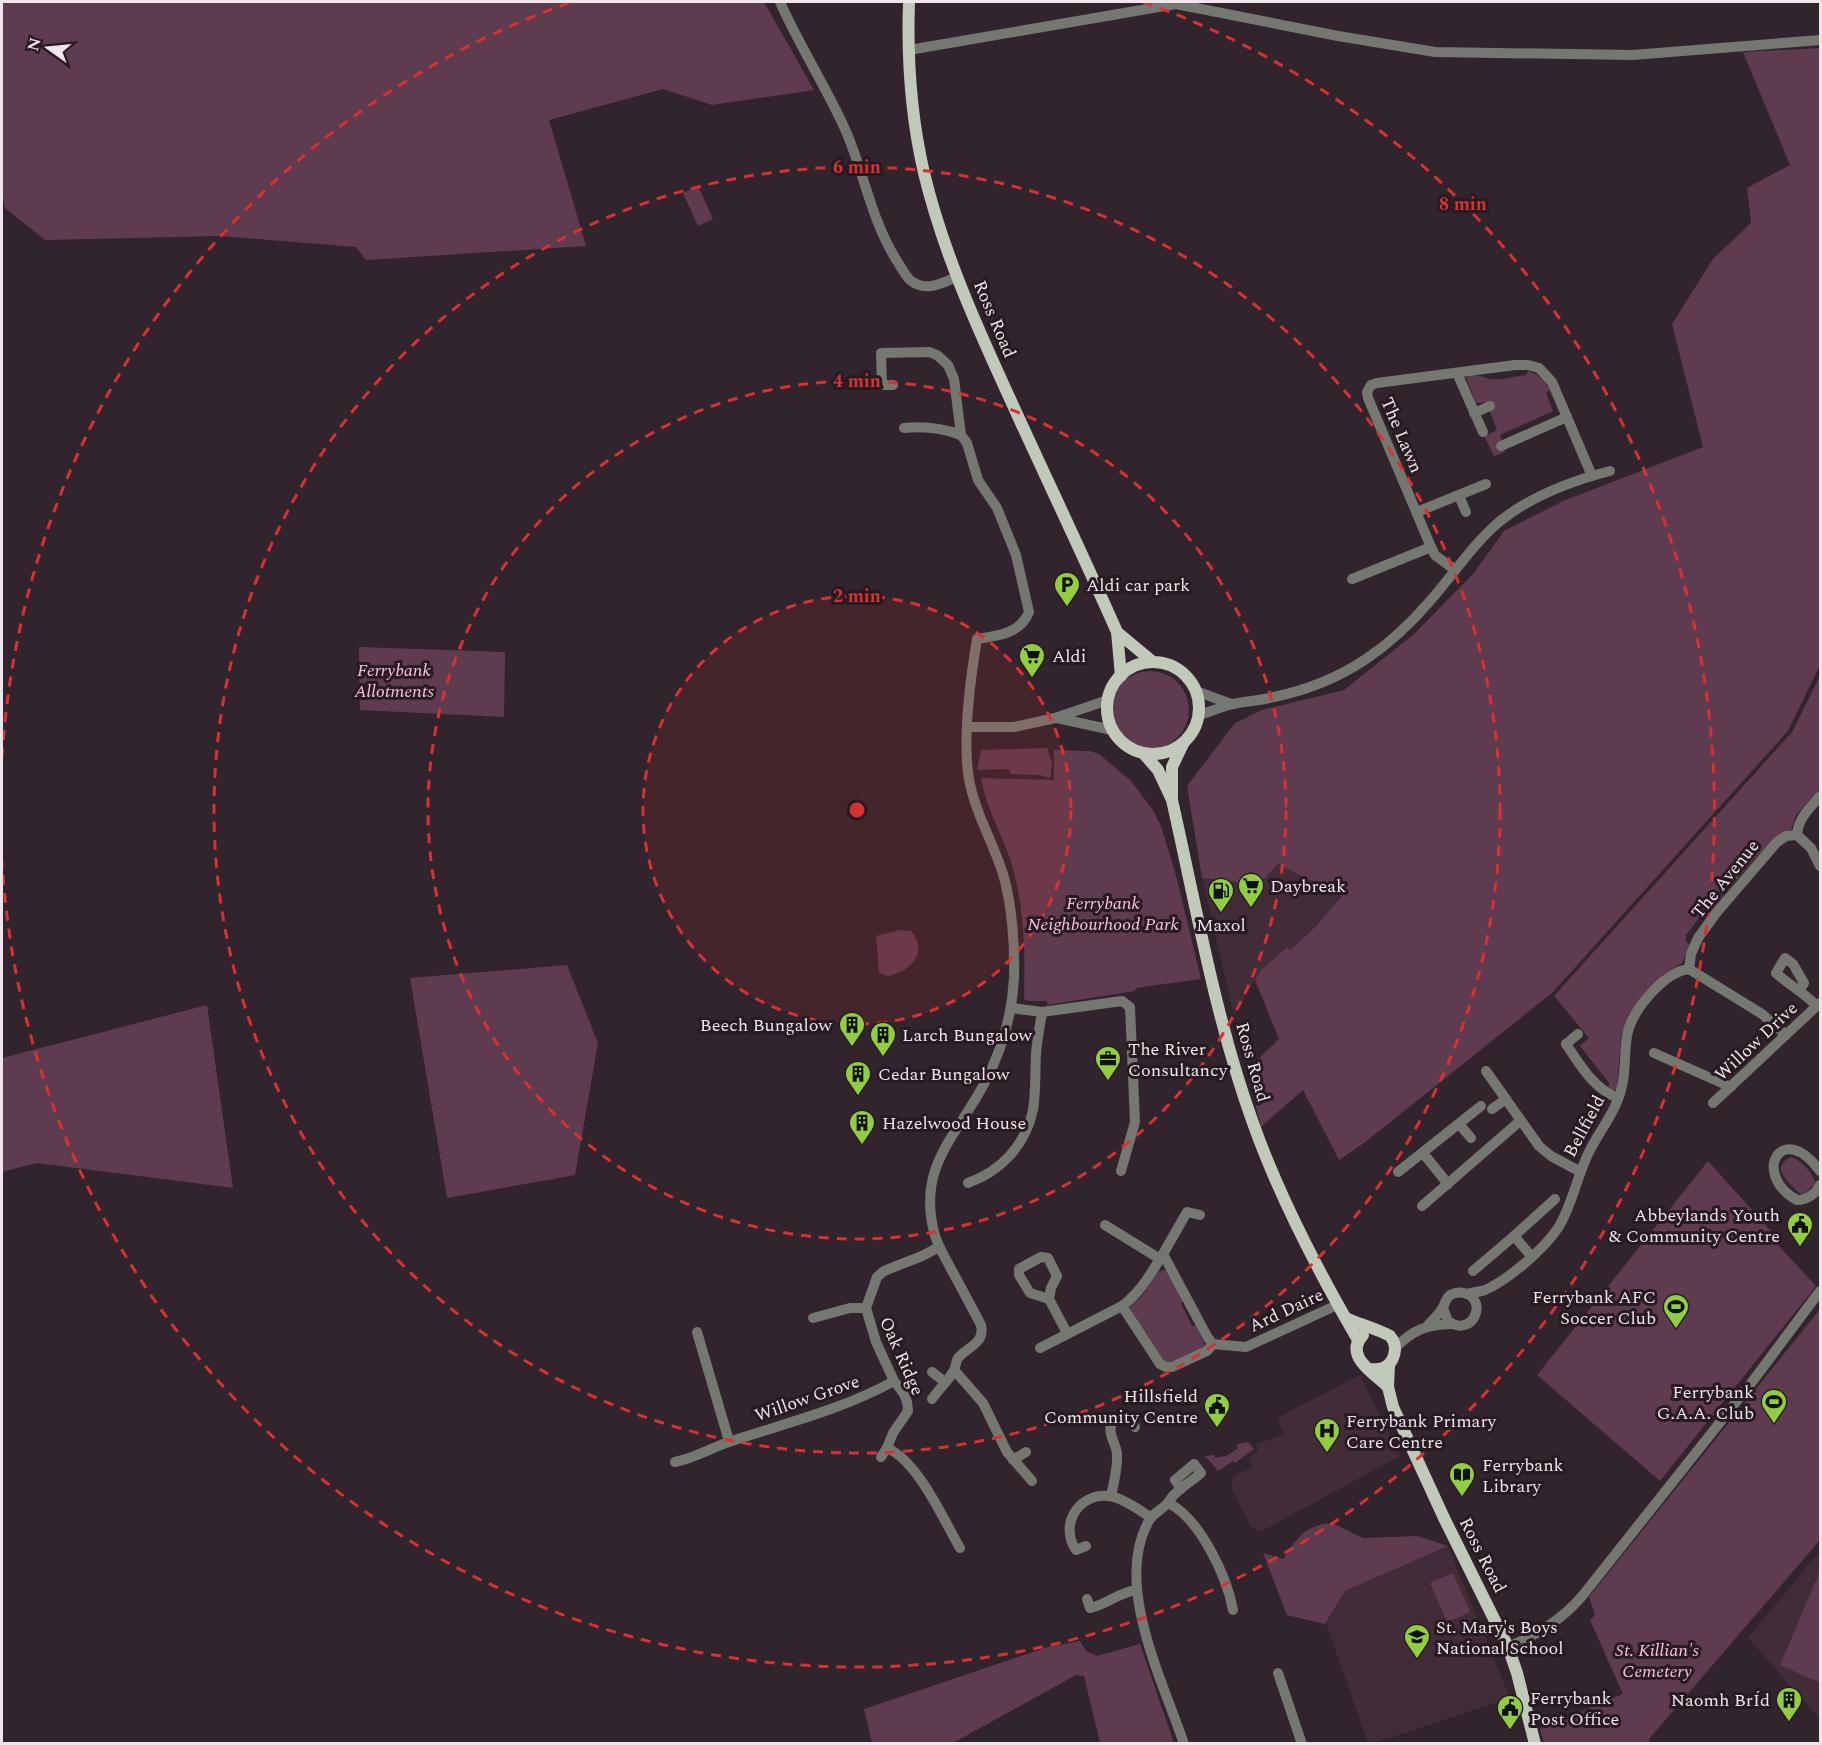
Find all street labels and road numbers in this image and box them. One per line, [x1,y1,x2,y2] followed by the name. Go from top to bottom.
[966,276,1023,362] street label: Ross Road
[1373,393,1430,477] street label: The Lawn
[1685,834,1766,925] street label: The Avenue
[1709,995,1804,1087] street label: Willow Drive
[1228,1019,1277,1105] street label: Ross Road
[1557,1090,1612,1162] street label: Bellfield
[1245,1281,1328,1339] street label: Ard Daire
[872,1312,931,1400] street label: Oak Ridge
[751,1368,863,1429] street label: Willow Grove
[1452,1513,1513,1598] street label: Ross Road

